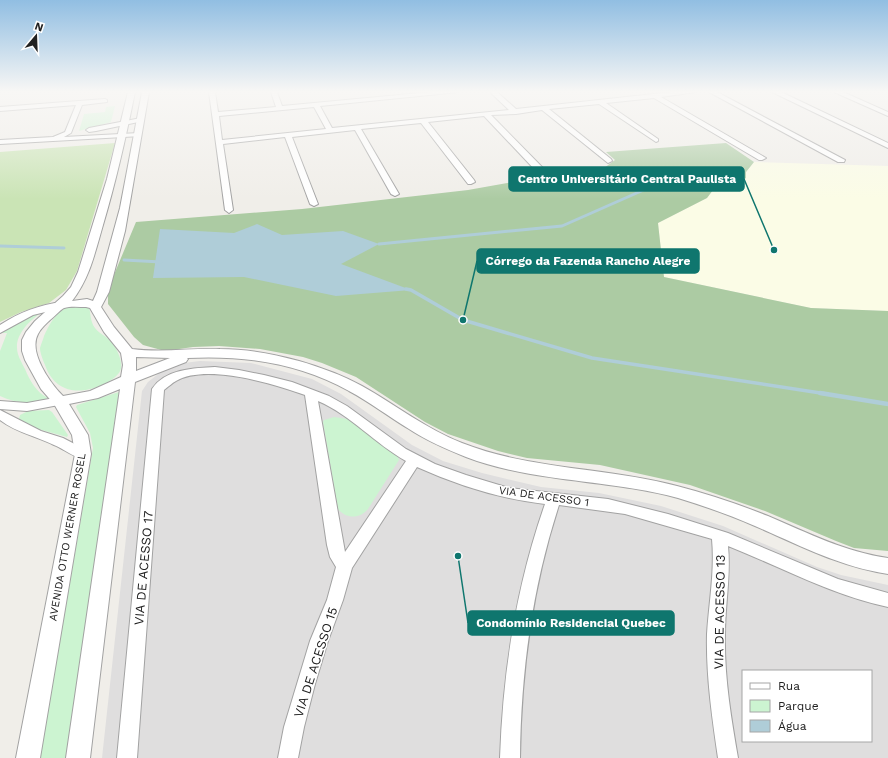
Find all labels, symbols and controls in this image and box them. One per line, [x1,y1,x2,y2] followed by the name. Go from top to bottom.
[16,16,56,56] north arrow
[33,20,45,34] text: N
[509,167,744,191] callout: Centro Universitário Central Paulista
[518,172,736,186] text: Centro Universitário Central Paulista
[477,249,699,273] callout: Córrego da Fazenda Rancho Alegre
[486,254,690,268] text: Córrego da Fazenda Rancho Alegre
[46,452,89,622] street label: AVENIDA OTTO WERNER ROSEL
[498,484,590,509] street label: VIA DE ACESSO 1
[131,510,156,626] street label: VIA DE ACESSO 17
[711,554,728,670] street label: VIA DE ACESSO 13
[291,605,340,719] street label: VIA DE ACESSO 15
[468,611,674,635] callout: Condomínio Residencial Quebec
[476,616,666,630] text: Condomínio Residencial Quebec
[742,670,872,742] legend
[778,679,800,693] text: Rua
[778,699,819,713] text: Parque
[778,719,807,733] text: Água

